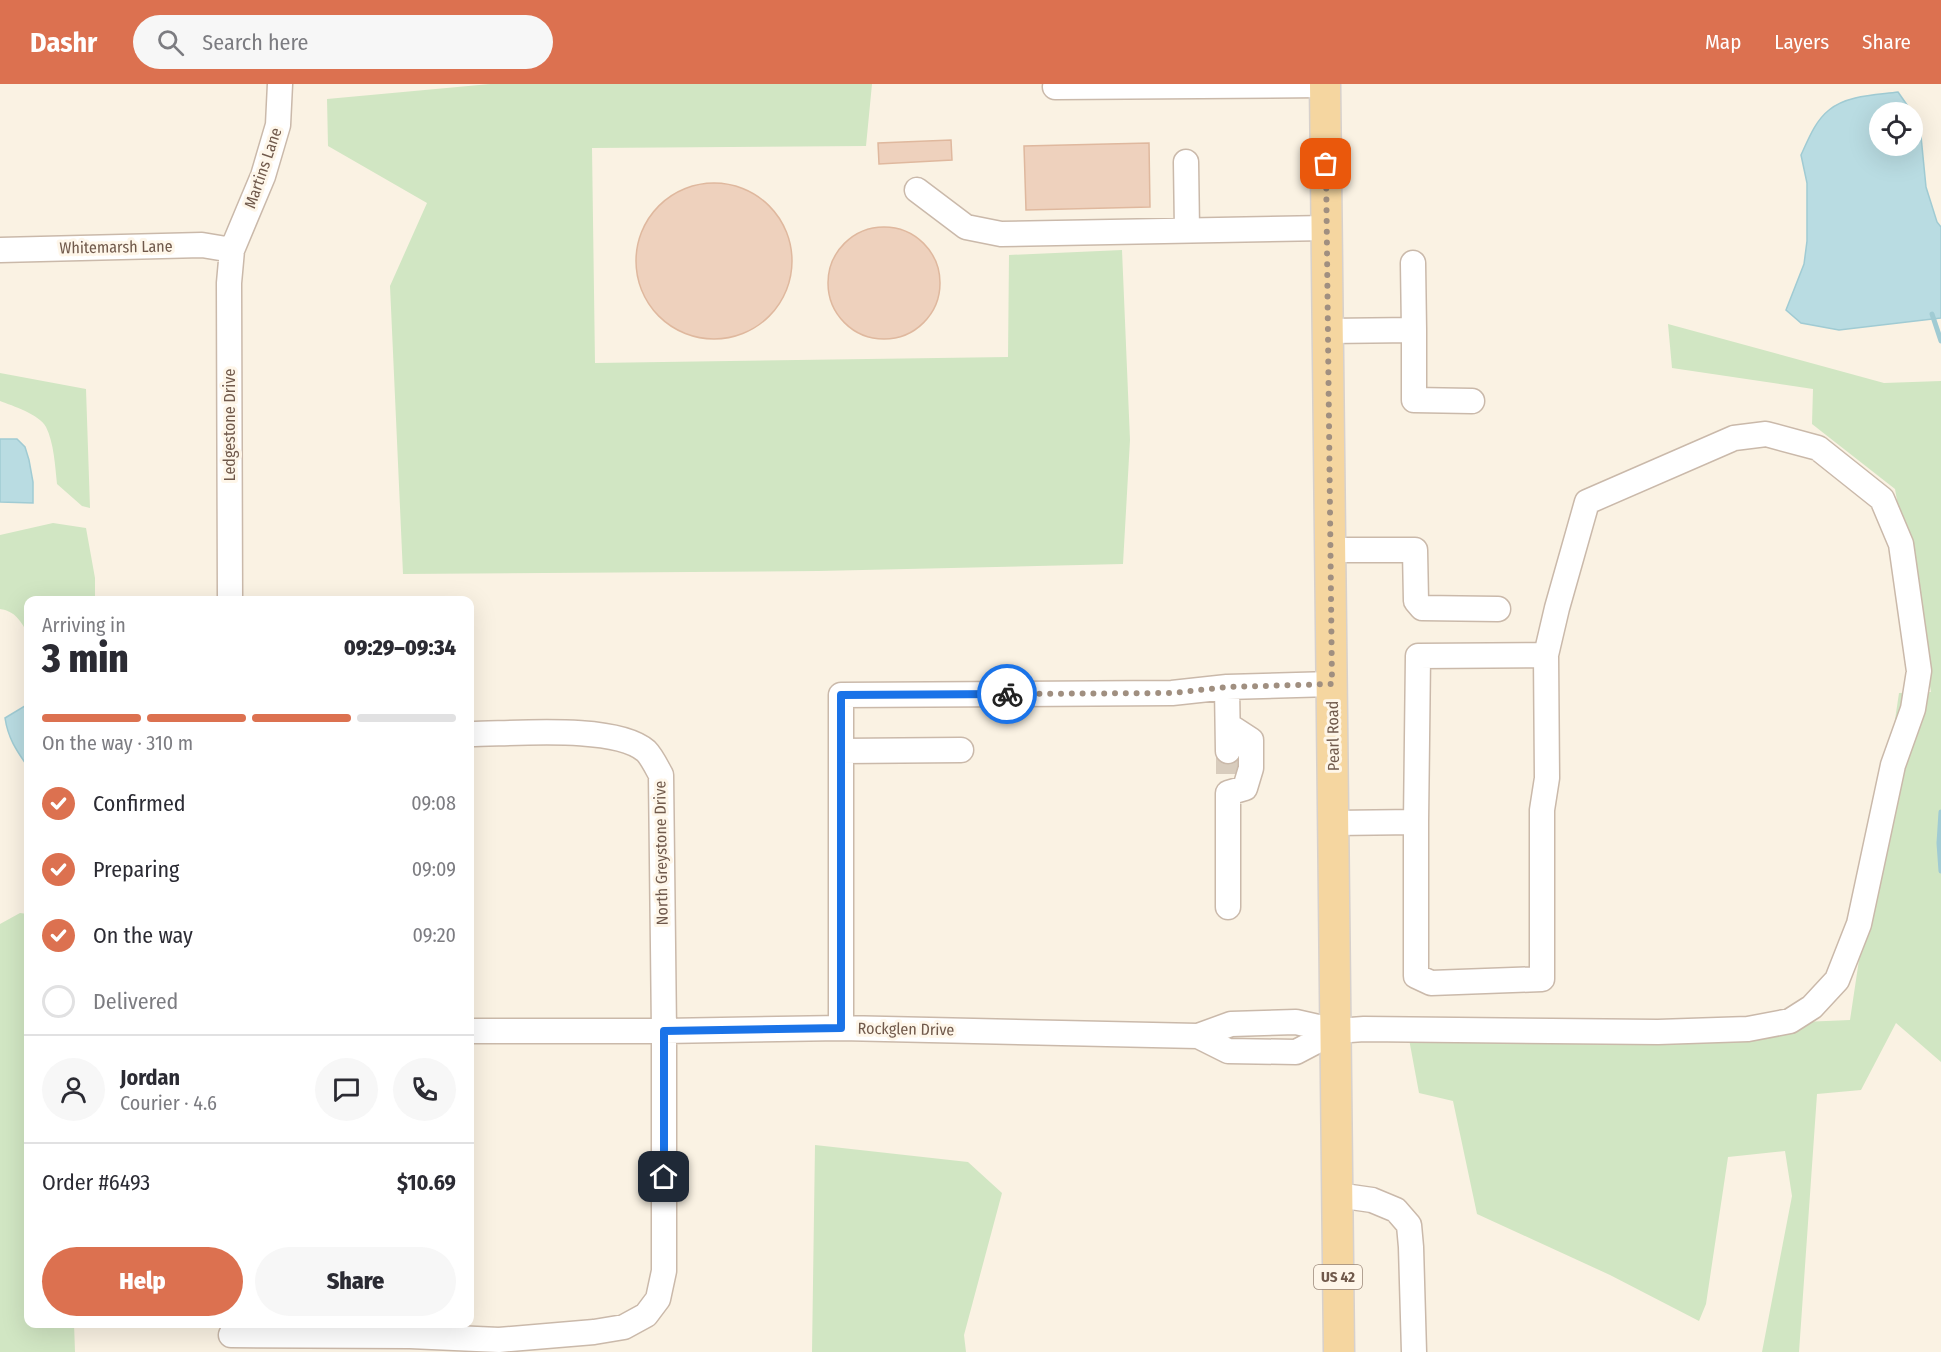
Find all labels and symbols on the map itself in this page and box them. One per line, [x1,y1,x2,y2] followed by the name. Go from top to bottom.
[240,125,286,211] street label: Martins Lane
[1300,138,1351,189] pin
[59,237,173,257] street label: Whitemarsh Lane
[220,369,239,481] street label: Ledgestone Drive
[977,664,1037,724] courier
[1323,701,1343,771] street label: Pearl Road
[650,780,672,925] street label: North Greystone Drive
[857,1019,955,1039] street label: Rockglen Drive
[638,1151,689,1202] pin
[1314,1265,1362,1289] road number: US 42

